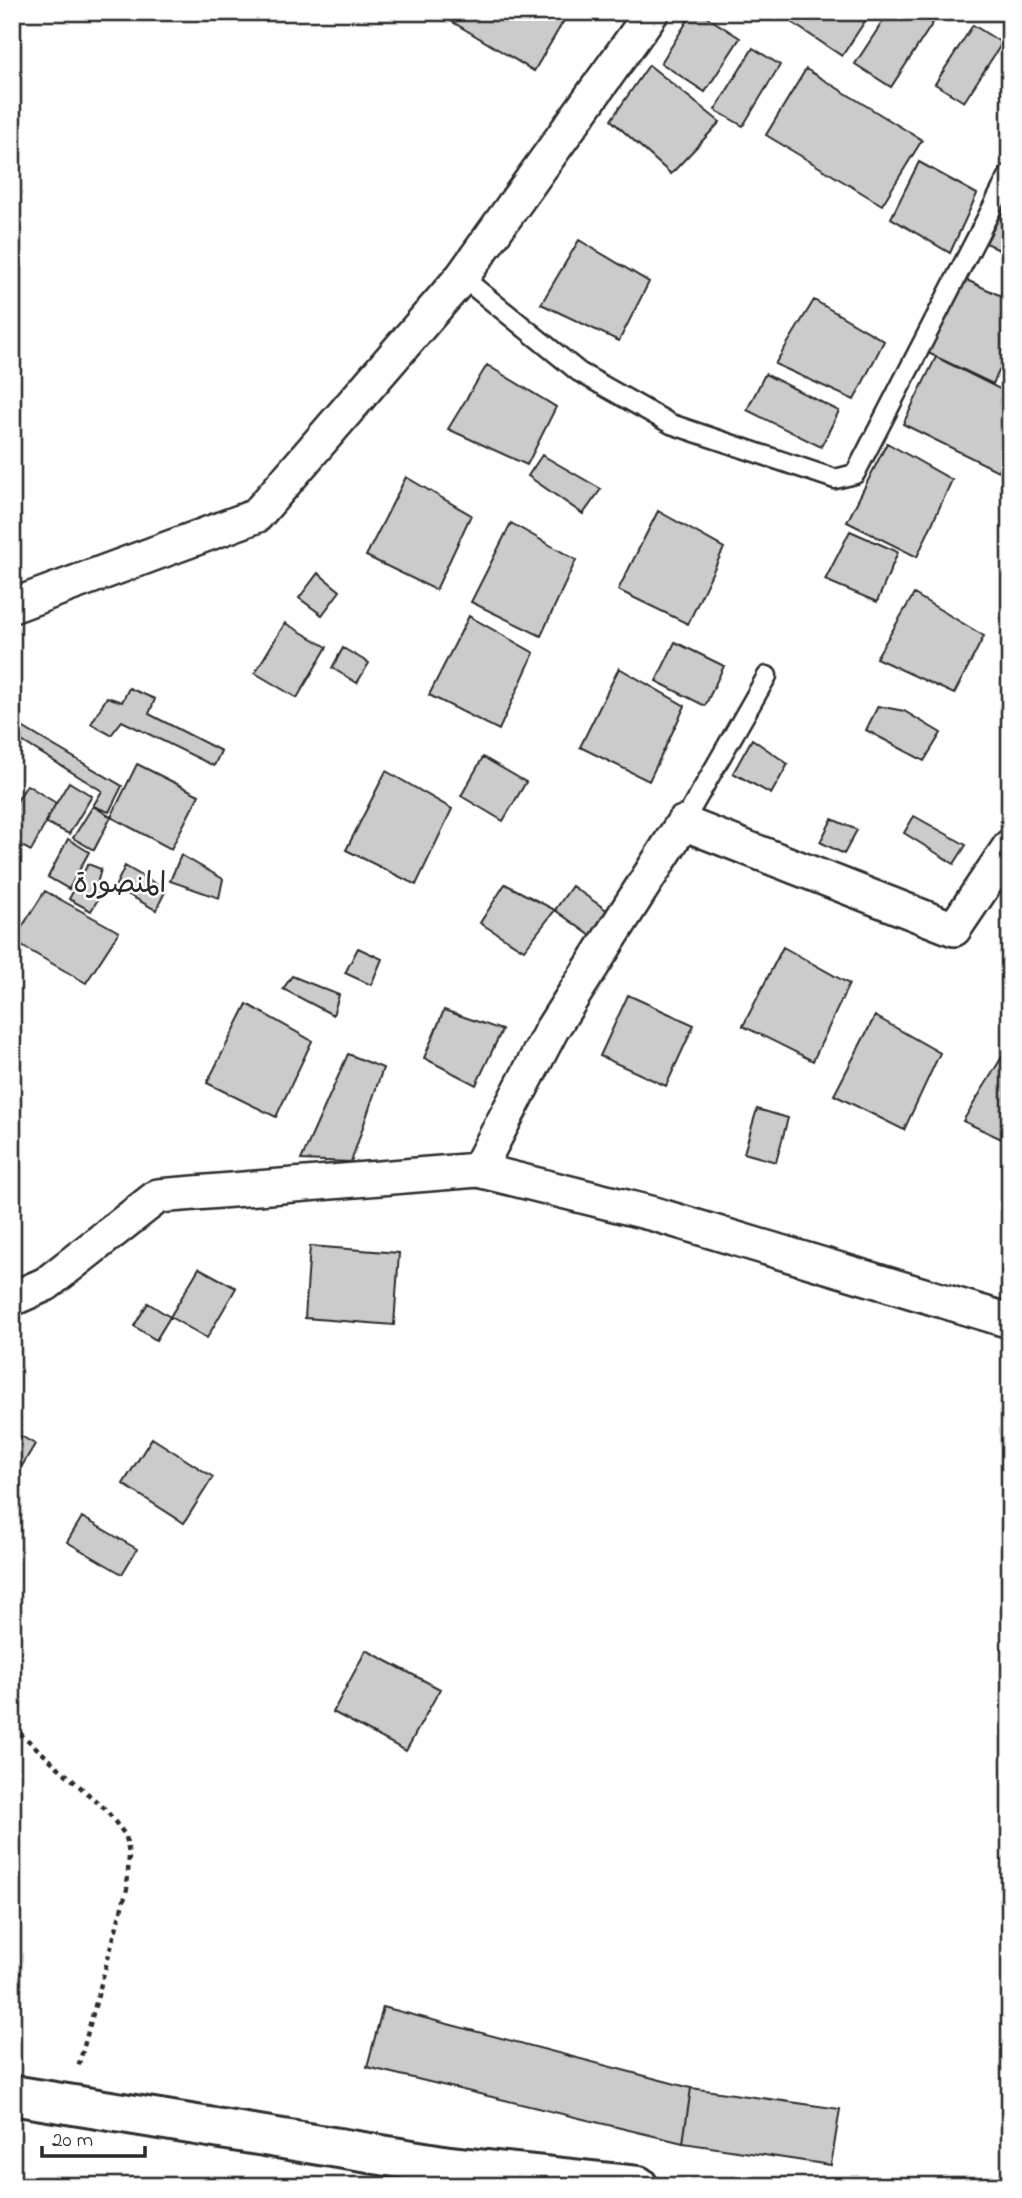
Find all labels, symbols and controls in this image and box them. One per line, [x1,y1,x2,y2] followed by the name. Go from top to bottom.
[74,865,166,906] district label: المنصورة
[42,2114,145,2158] scale bar
[52,2126,93,2156] text: 20 m

